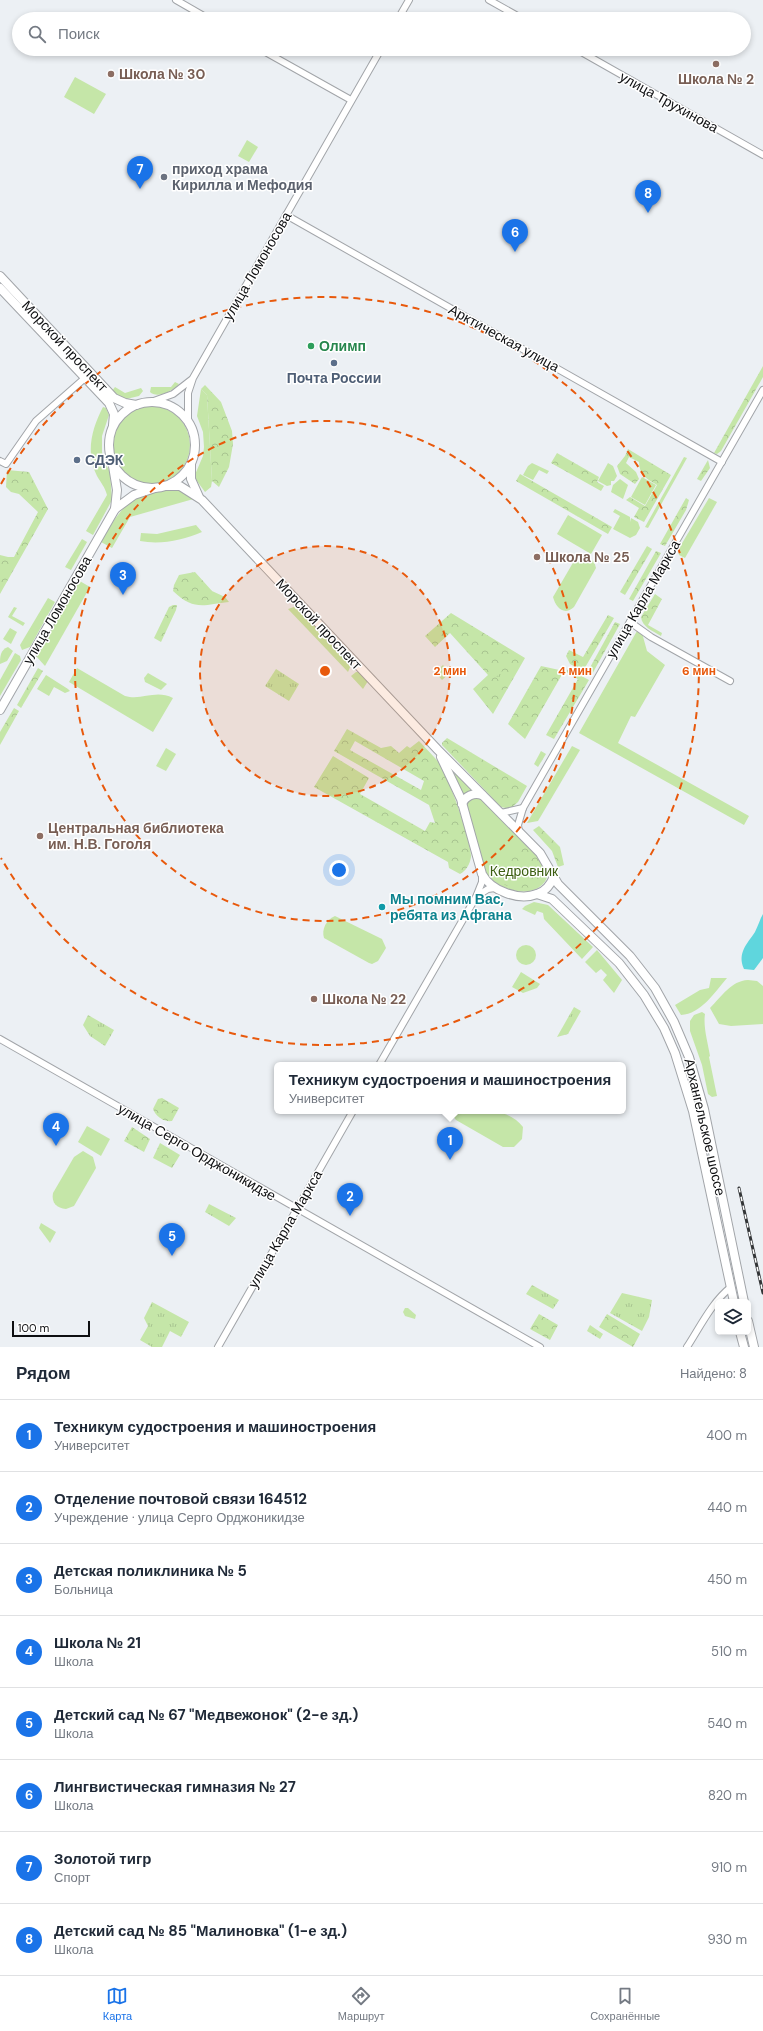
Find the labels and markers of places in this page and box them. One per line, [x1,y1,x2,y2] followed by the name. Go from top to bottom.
[711,59,721,69] marker: Школа № 2
[119,65,205,83] place label: Школа № 30
[106,69,116,79] marker: Школа № 30
[678,70,754,88] place label: Школа № 2
[127,156,153,189] pin: 7
[172,160,313,194] place label: приход храма Кирилла и Мефодия
[159,172,169,182] marker: приход храма Кирилла и Мефодия
[635,180,661,213] pin: 8
[502,219,528,252] pin: 6
[319,337,366,355] place label: Олимп
[306,341,316,351] marker: Олимп
[329,358,339,368] marker: Почта России
[287,369,381,387] place label: Почта России
[85,451,124,469] place label: СДЭК
[72,455,82,465] marker: СДЭК
[545,548,630,566] place label: Школа № 25
[532,552,542,562] marker: Школа № 25
[110,562,136,595] pin: 3
[318,664,332,678] centre of rings
[48,819,224,853] place label: Центральная библиотека им. Н.В. Гоголя
[35,831,45,841] marker: Центральная библиотека им. Н.В. Гоголя
[390,890,512,924] place label: Мы помним Вас, ребята из Афгана
[377,902,387,912] marker: Мы помним Вас, ребята из Афгана
[322,990,406,1008] place label: Школа № 22
[309,994,319,1004] marker: Школа № 22
[43,1113,69,1146] pin: 4
[437,1127,463,1160] pin: 1
[337,1183,363,1216] pin: 2
[159,1223,185,1256] pin: 5

